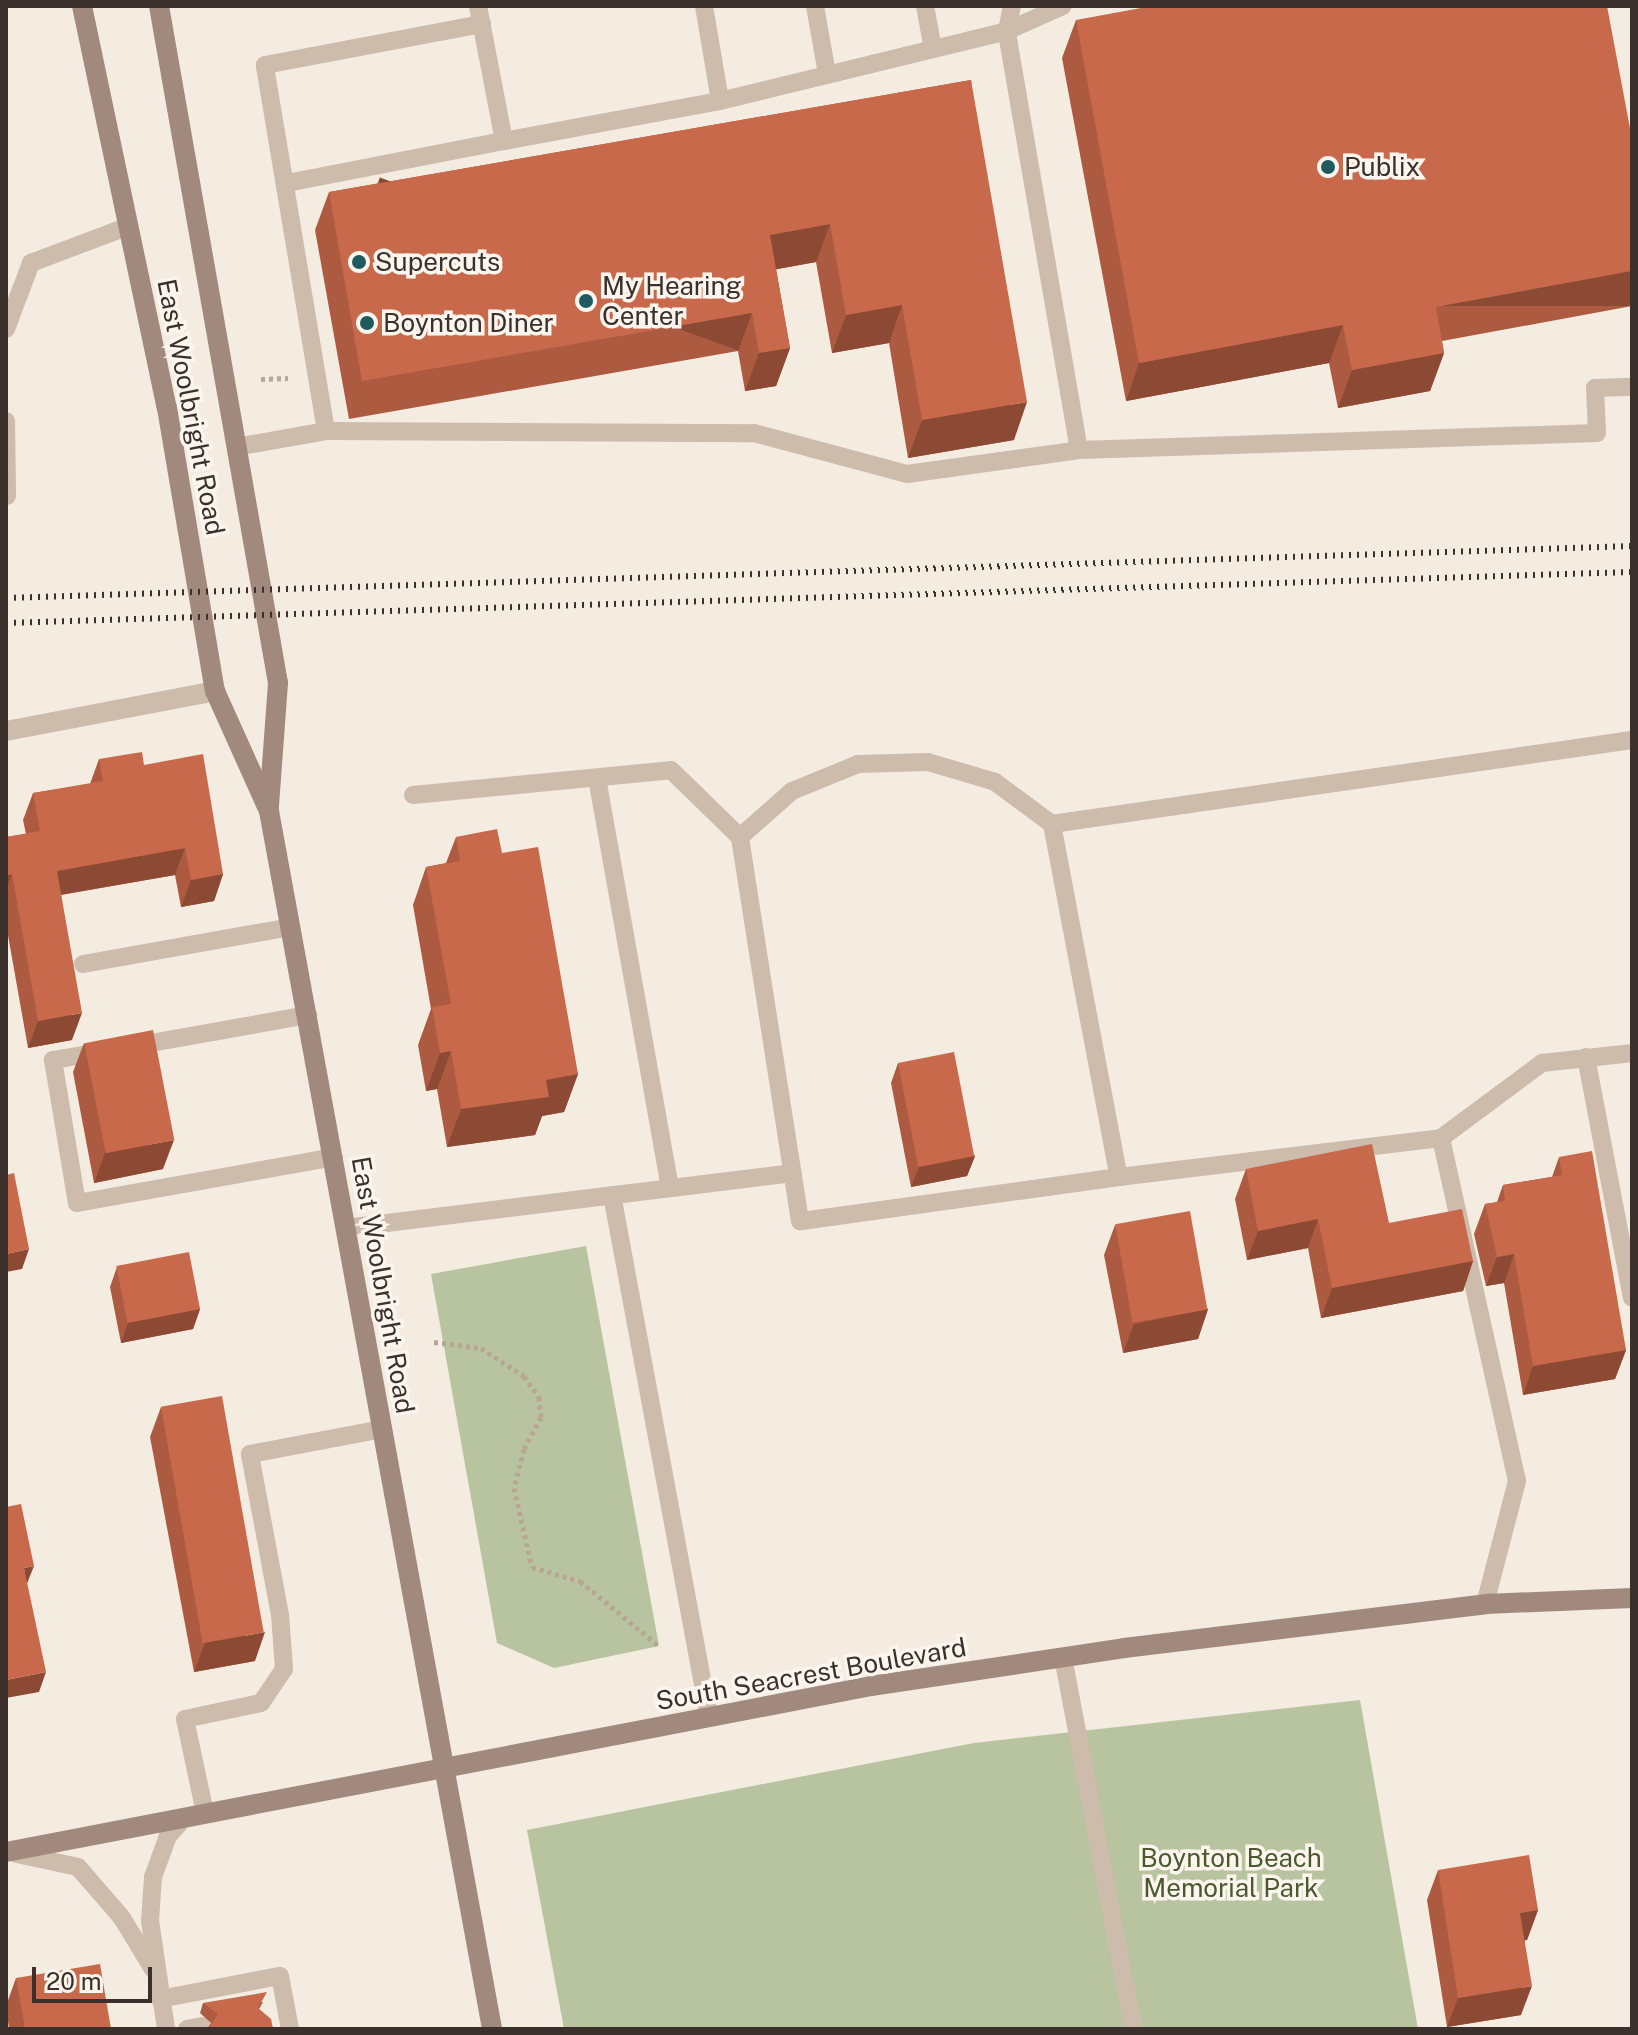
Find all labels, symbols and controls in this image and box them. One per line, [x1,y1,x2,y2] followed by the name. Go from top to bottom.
[1344,151,1420,183] place label: Publix
[1319,158,1337,176] marker: Publix
[375,246,500,278] place label: Supercuts
[350,253,368,271] marker: Supercuts
[602,270,742,332] place label: My Hearing Center
[151,276,231,538] street label: East Woolbright Road
[577,292,595,310] marker: My Hearing Center
[383,307,554,339] place label: Boynton Diner
[358,314,376,332] marker: Boynton Diner
[345,1154,421,1416] street label: East Woolbright Road
[653,1631,969,1717] street label: South Seacrest Boulevard
[1140,1842,1322,1904] park label: Boynton Beach Memorial Park
[36,1951,156,2001] scale bar
[46,1967,102,1995] text: 20 m

